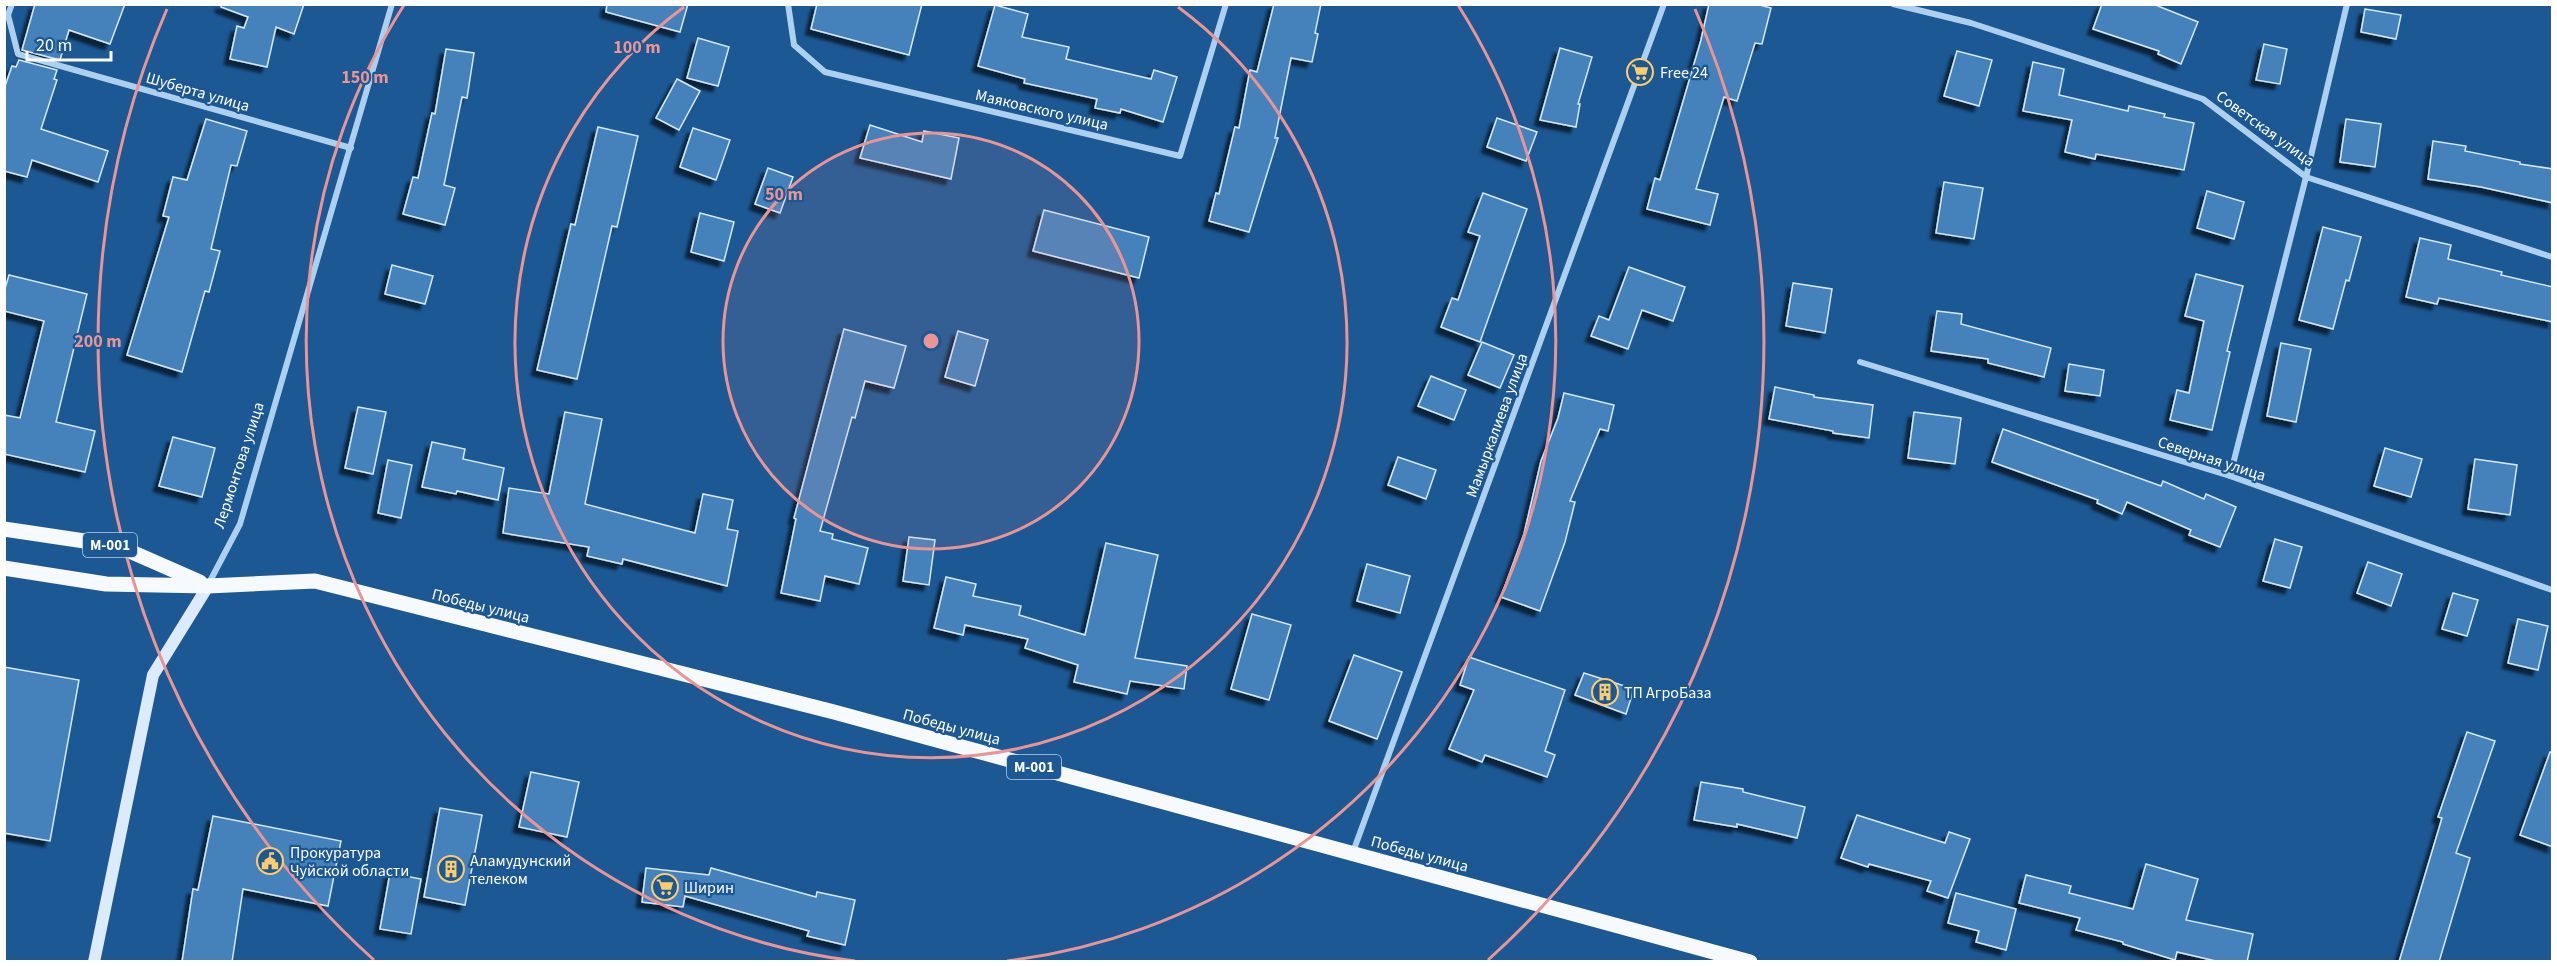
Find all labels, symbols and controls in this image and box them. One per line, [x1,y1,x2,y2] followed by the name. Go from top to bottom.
[27,24,111,62] scale bar
[36,33,72,58] text: 20 m
[613,35,661,60] text: 100 m
[1625,57,1655,87] supermarket icon: Free 24
[1660,62,1708,84] place label: Free 24
[341,65,389,90] text: 150 m
[143,67,252,117] street label: Шуберта улица
[973,84,1110,136] street label: Маяковского улица
[2211,85,2319,172] street label: Советская улица
[765,182,803,207] text: 50 m
[74,329,122,354] text: 200 m
[921,331,941,351] centre of rings
[1461,350,1533,501] street label: Мамыркалиева улица
[208,399,270,531] street label: Лермонтова улица
[2155,431,2269,487] street label: Северная улица
[83,533,137,557] road number: М-001
[430,583,532,629] street label: Победы улица
[1590,677,1620,707] building icon: ТП АгроБаза
[1624,682,1712,704] place label: ТП АгроБаза
[901,703,1003,751] street label: Победы улица
[1007,755,1061,779] road number: М-001
[1369,830,1471,878] street label: Победы улица
[290,842,409,882] place label: Прокуратура Чуйской области
[255,846,285,876] public building icon: Прокуратура Чуйской области
[470,850,571,890] place label: Аламудунский телеком
[436,854,466,884] building icon: Аламудунский телеком
[650,872,680,902] supermarket icon: Ширин
[684,877,734,899] place label: Ширин

